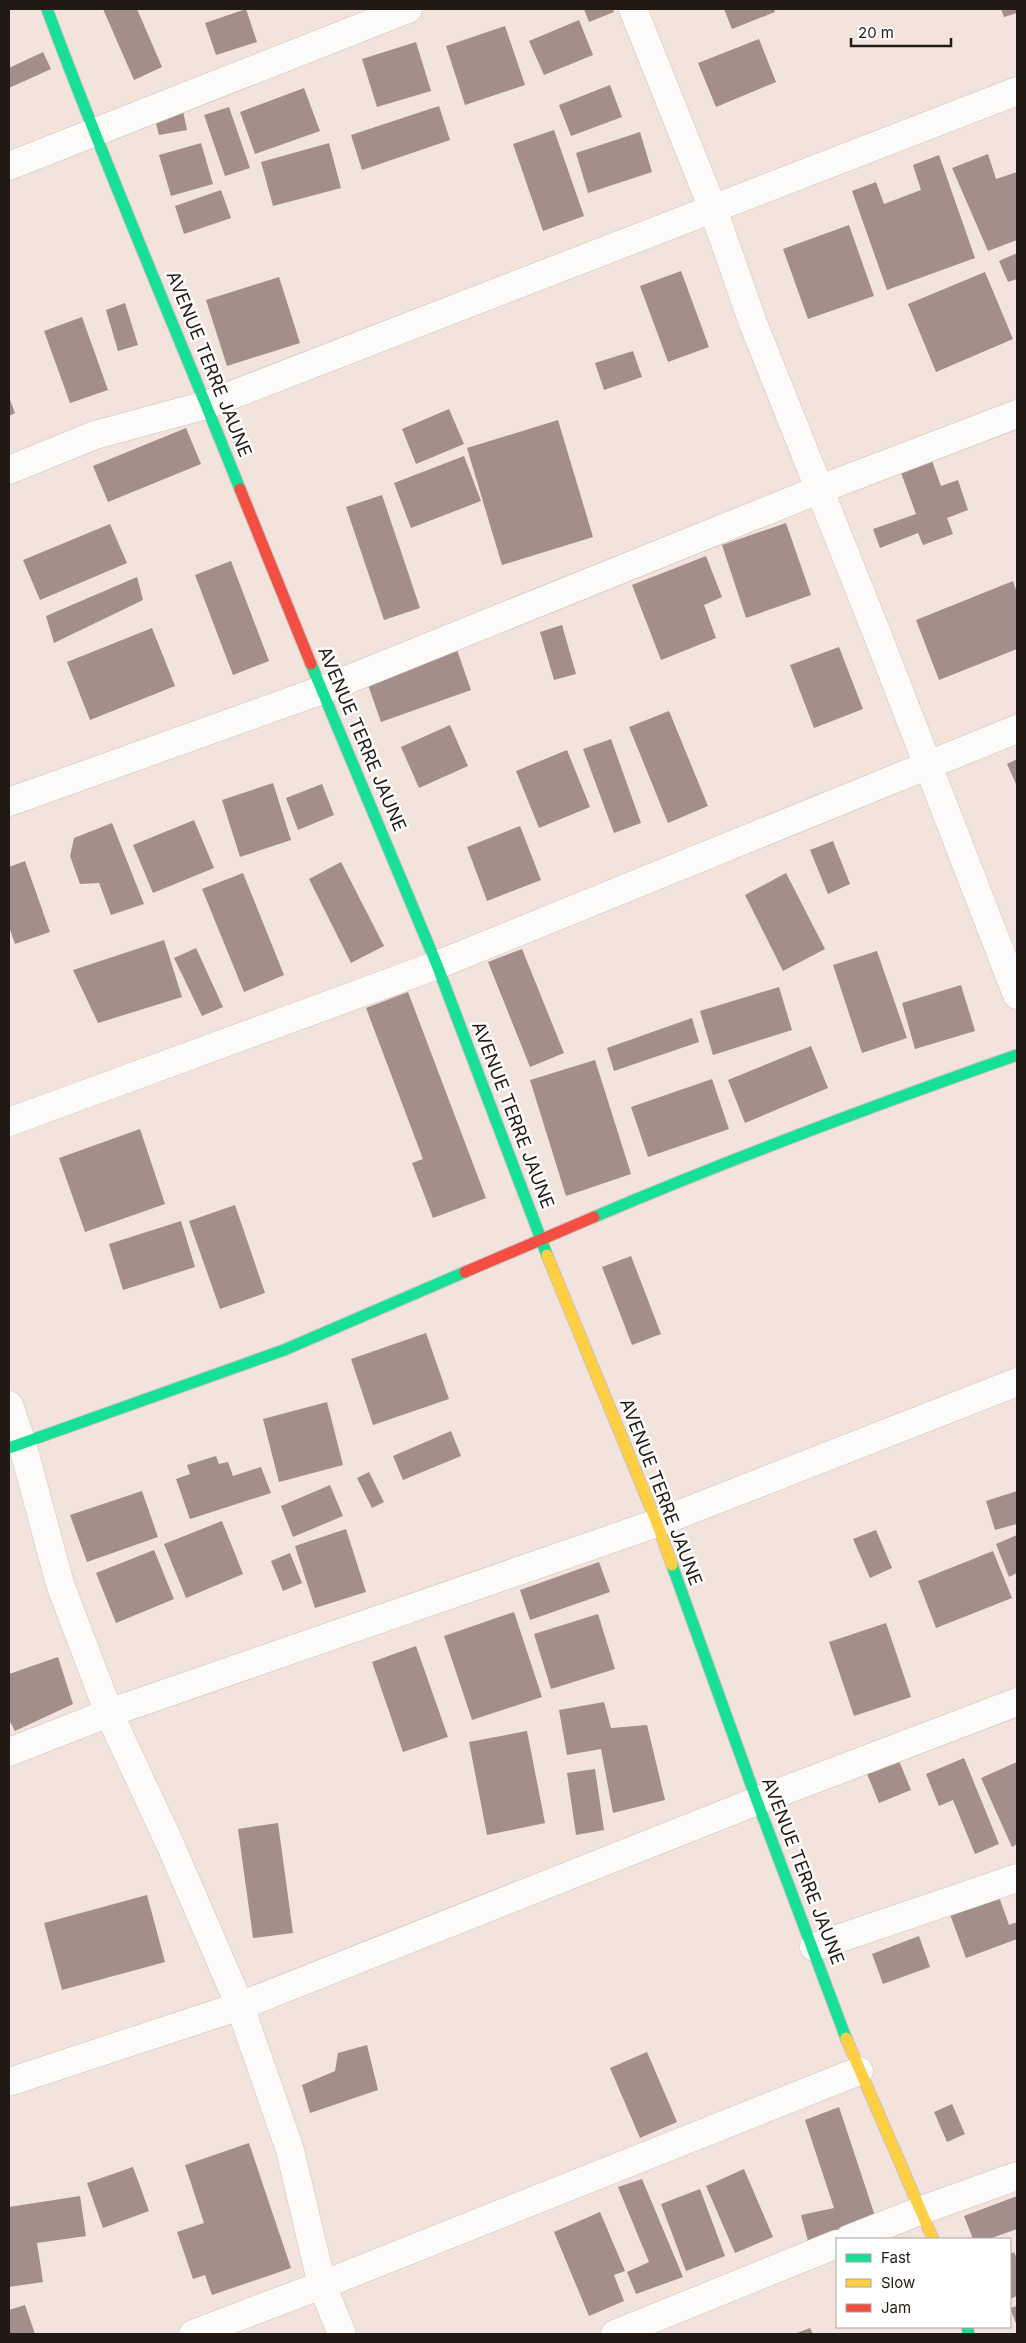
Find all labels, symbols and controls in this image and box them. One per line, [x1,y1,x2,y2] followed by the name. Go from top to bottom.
[851,15,951,47] scale bar
[858,23,894,42] text: 20 m
[163,268,256,460] street label: AVENUE TERRE JAUNE
[314,643,411,834] street label: AVENUE TERRE JAUNE
[468,1018,559,1211] street label: AVENUE TERRE JAUNE
[616,1395,707,1588] street label: AVENUE TERRE JAUNE
[758,1774,849,1967] street label: AVENUE TERRE JAUNE
[836,2238,1011,2328] legend
[881,2248,911,2267] text: Fast
[881,2273,915,2292] text: Slow
[881,2298,911,2317] text: Jam

